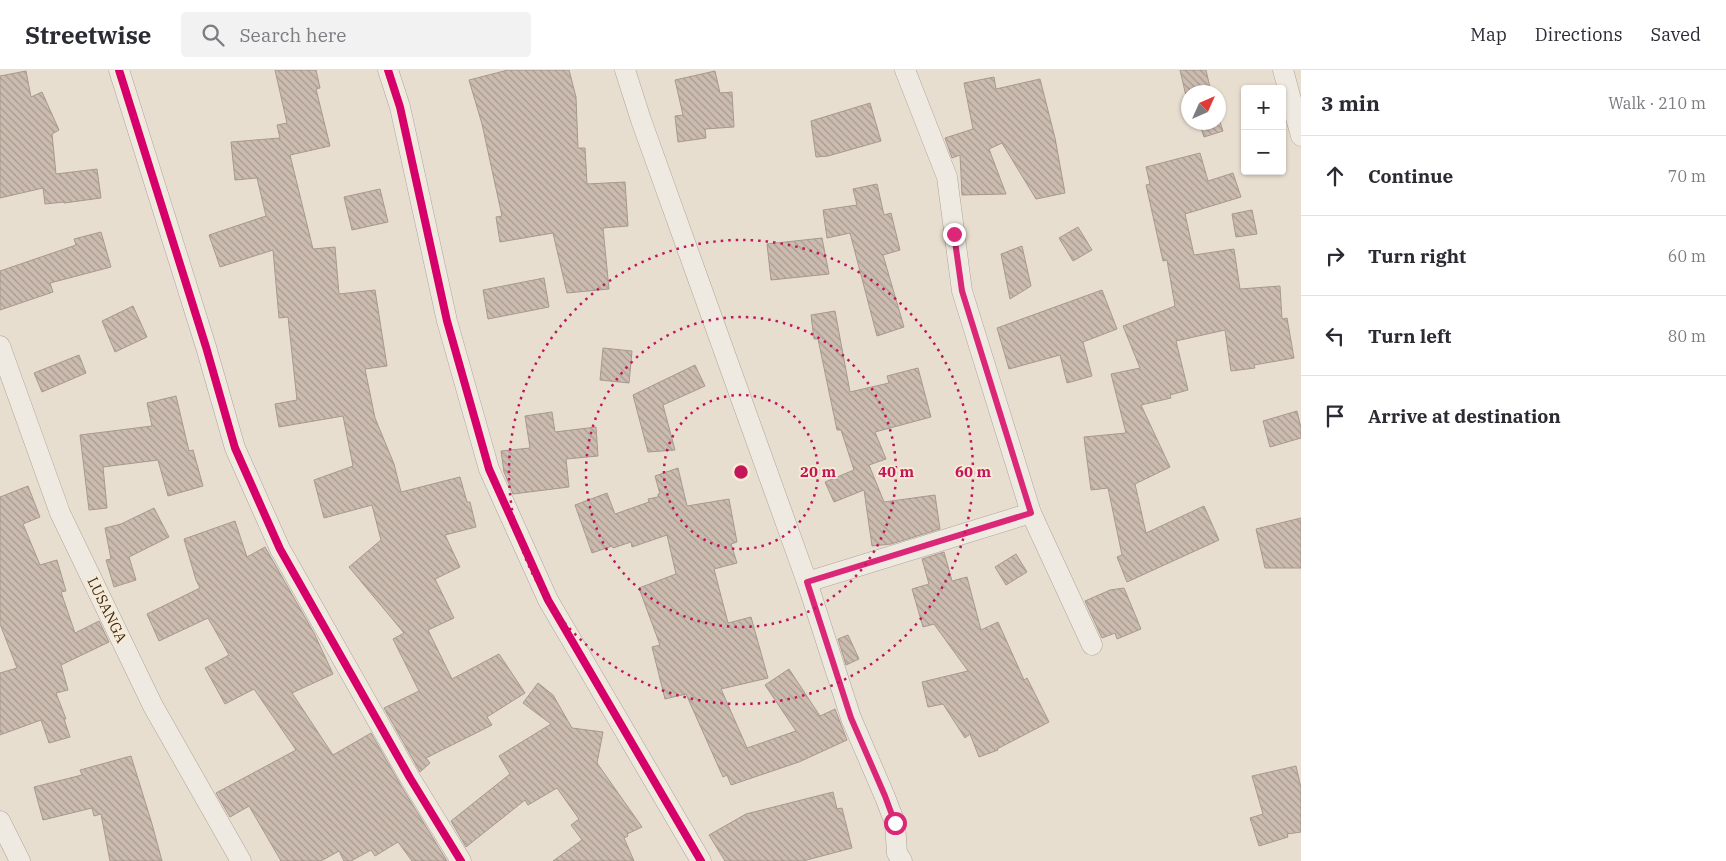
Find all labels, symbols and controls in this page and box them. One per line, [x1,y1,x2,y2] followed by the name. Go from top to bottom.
[181,12,531,57] search box
[25,19,151,51] text: Streetwise
[199,21,227,49] icon: search
[239,23,346,47] text: Search here
[1470,23,1507,46] text: Map
[1535,23,1623,46] text: Directions
[1651,23,1701,46] text: Saved
[1181,85,1226,130] north arrow
[1241,85,1286,175] map controls
[1241,85,1286,130] button: +
[1321,89,1380,117] text: 3 min
[1608,93,1706,113] text: Walk · 210 m
[1241,130,1286,175] button: −
[1321,162,1349,190] icon: ahead
[1368,164,1453,188] text: Continue
[1668,166,1706,186] text: 70 m
[943,223,966,246] route end
[1321,242,1349,270] icon: right
[1368,244,1466,268] text: Turn right
[1668,246,1706,266] text: 60 m
[1321,322,1349,350] icon: left
[1368,324,1451,348] text: Turn left
[1668,326,1706,346] text: 80 m
[1321,402,1349,430] icon: arrive
[1368,404,1561,428] text: Arrive at destination
[800,462,836,481] text: 20 m
[878,462,914,481] text: 40 m
[955,462,991,481] text: 60 m
[732,463,750,481] centre of rings
[83,574,132,646] street label: LUSANGA
[884,812,907,835] route start

